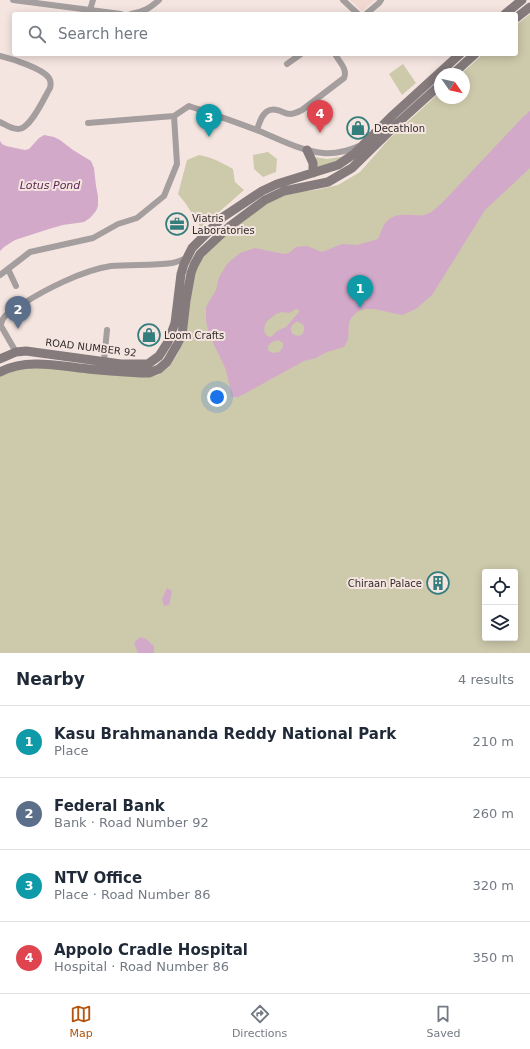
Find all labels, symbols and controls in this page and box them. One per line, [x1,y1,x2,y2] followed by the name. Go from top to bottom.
[12,12,518,56] search box
[26,23,48,45] icon: search
[58,25,148,43] text: Search here
[434,68,470,104] north arrow
[307,100,333,133] pin: 4
[196,104,222,137] pin: 3
[345,115,371,141] shop icon: Decathlon
[374,123,425,134] place label: Decathlon
[20,179,81,192] water label: Lotus Pond
[164,211,190,237] office icon: Viatris Laboratories
[192,213,255,236] place label: Viatris Laboratories
[347,275,373,308] pin: 1
[5,296,31,329] pin: 2
[136,322,162,348] shop icon: Loom Crafts
[164,330,224,341] place label: Loom Crafts
[45,336,137,359] street label: ROAD NUMBER 92
[207,387,227,407] your location
[482,569,518,641] map controls
[482,569,518,605] button: locate
[425,570,451,596] building icon: Chiraan Palace
[348,578,422,589] place label: Chiraan Palace
[482,605,518,641] button: layers
[16,669,85,689] text: Nearby
[458,672,514,687] text: 4 results
[54,725,396,743] text: Kasu Brahmananda Reddy National Park
[24,734,34,749] text: 1
[472,734,514,749] text: 210 m
[54,743,89,758] text: Place
[54,797,165,815] text: Federal Bank
[24,806,34,821] text: 2
[472,806,514,821] text: 260 m
[54,815,209,830] text: Bank · Road Number 92
[54,869,142,887] text: NTV Office
[24,878,34,893] text: 3
[472,878,514,893] text: 320 m
[54,887,211,902] text: Place · Road Number 86
[54,941,248,959] text: Appolo Cradle Hospital
[24,950,34,965] text: 4
[472,950,514,965] text: 350 m
[54,959,229,974] text: Hospital · Road Number 86
[70,1003,93,1040] tab: Map
[232,1003,287,1040] tab: Directions
[426,1003,460,1040] tab: Saved

